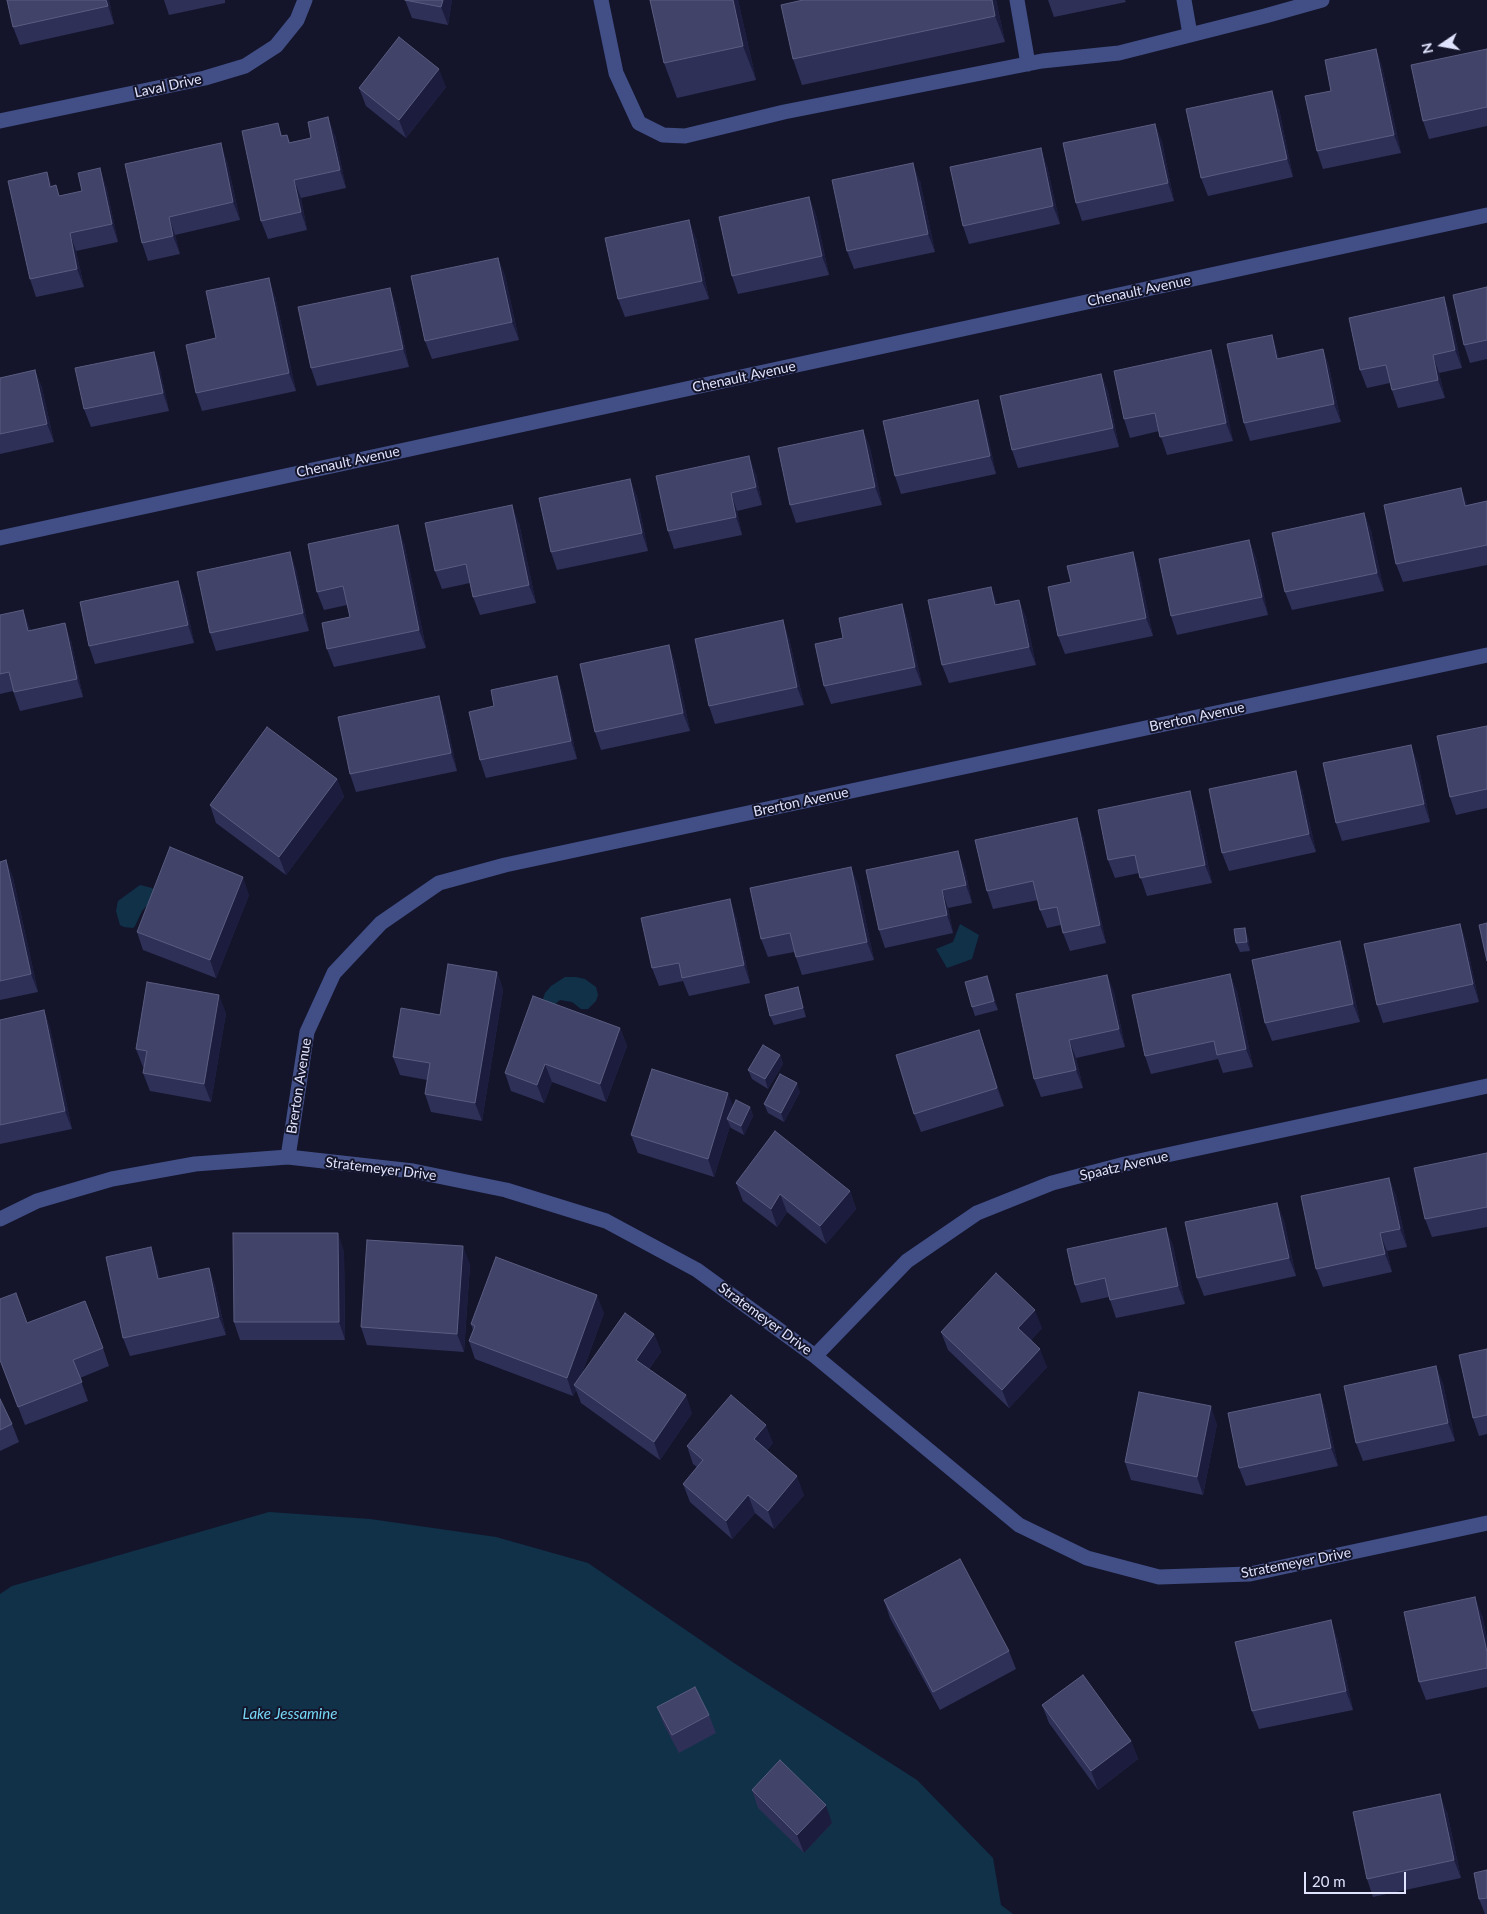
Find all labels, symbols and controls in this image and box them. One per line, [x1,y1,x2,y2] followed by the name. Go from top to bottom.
[1417,20,1467,70] north arrow
[1417,41,1436,55] text: N
[133,71,203,101] street label: Laval Drive
[1086,272,1192,310] street label: Chenault Avenue
[691,358,797,396] street label: Chenault Avenue
[295,443,401,481] street label: Chenault Avenue
[1148,699,1246,735] street label: Brerton Avenue
[752,784,850,820] street label: Brerton Avenue
[283,1037,315,1135] street label: Brerton Avenue
[1078,1148,1170,1184] street label: Spaatz Avenue
[325,1154,437,1184] street label: Stratemeyer Drive
[715,1279,815,1359] street label: Stratemeyer Drive
[1240,1544,1352,1582] street label: Stratemeyer Drive
[243,1705,337,1723] water label: Lake Jessamine
[1307,1862,1410,1894] scale bar
[1312,1872,1346,1890] text: 20 m

